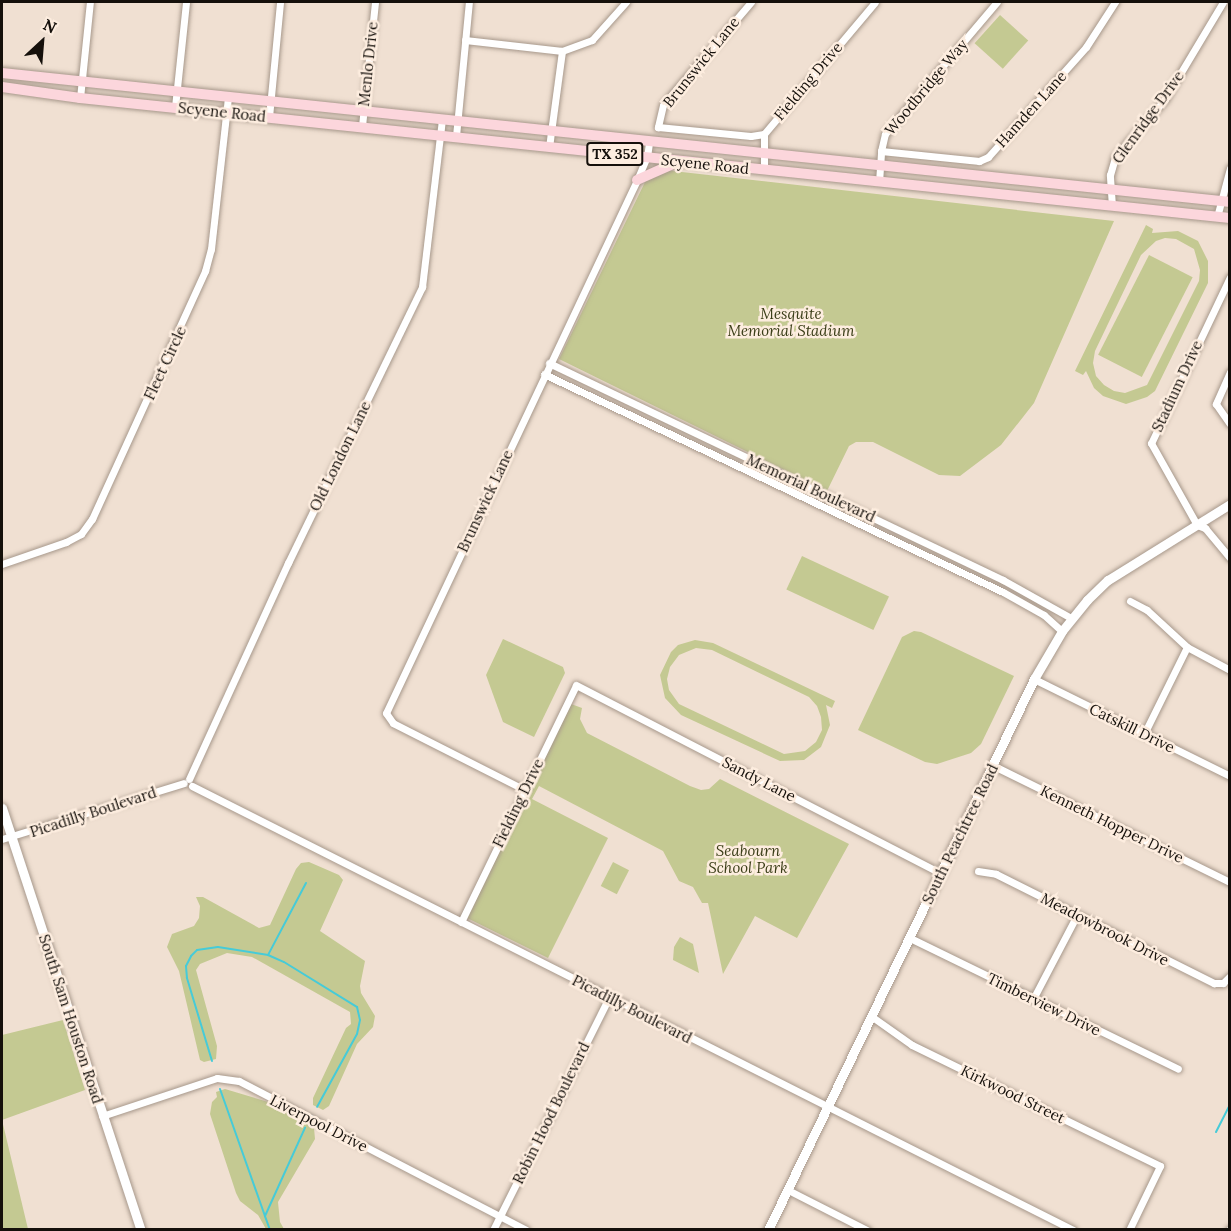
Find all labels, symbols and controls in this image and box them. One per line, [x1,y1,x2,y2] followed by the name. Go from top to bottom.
[12,12,72,72] north arrow
[659,13,743,111] street label: Brunswick Lane
[40,14,60,38] text: N
[355,21,381,107] street label: Menlo Drive
[881,35,971,139] street label: Woodbridge Way
[770,38,846,124] street label: Fielding Drive
[992,67,1070,151] street label: Hamden Lane
[1108,67,1188,167] street label: Glenridge Drive
[177,98,267,126] street label: Scyene Road
[585,143,645,165] road number: TX 352
[660,150,750,178] street label: Scyene Road
[727,304,855,339] park label: Mesquite Memorial Stadium
[140,323,190,403] street label: Fleet Circle
[1148,337,1206,435] street label: Stadium Drive
[306,398,374,514] street label: Old London Lane
[453,447,517,555] street label: Brunswick Lane
[744,450,878,526] street label: Memorial Boulevard
[1086,700,1178,756] street label: Catskill Drive
[719,753,799,805] street label: Sandy Lane
[489,756,547,850] street label: Fielding Drive
[918,761,1002,907] street label: South Peachtree Road
[1037,781,1187,867] street label: Kenneth Hopper Drive
[28,783,158,841] street label: Picadilly Boulevard
[708,841,788,876] park label: Seabourn School Park
[1038,889,1172,969] street label: Meadowbrook Drive
[35,932,107,1106] street label: South Sam Houston Road
[984,969,1104,1039] street label: Timberview Drive
[569,971,695,1047] street label: Picadilly Boulevard
[509,1039,593,1187] street label: Robin Hood Boulevard
[958,1061,1068,1127] street label: Kirkwood Street
[267,1091,371,1155] street label: Liverpool Drive

